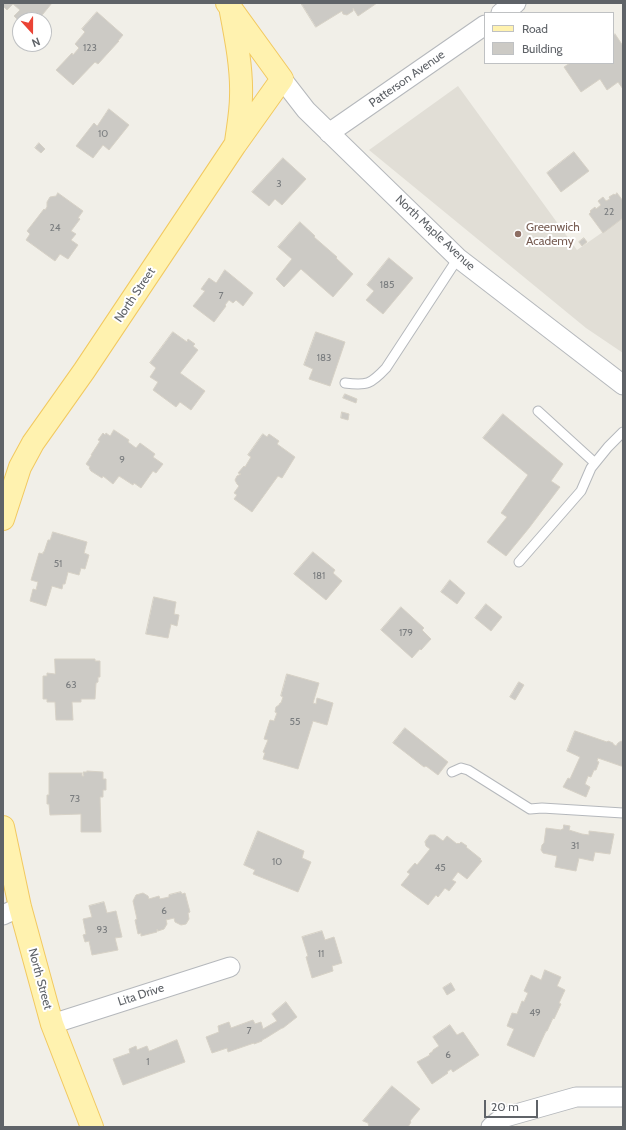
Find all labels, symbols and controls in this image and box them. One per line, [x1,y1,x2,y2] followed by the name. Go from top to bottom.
[12,12,52,52] north arrow
[484,12,614,64] legend
[522,21,548,36] text: Road
[30,34,42,50] text: N
[522,41,563,56] text: Building
[83,42,97,54] house number: 123
[366,47,448,111] street label: Patterson Avenue
[98,128,108,140] house number: 10
[276,178,282,190] house number: 3
[392,192,478,274] street label: North Maple Avenue
[604,206,614,218] house number: 22
[526,220,580,248] place label: Greenwich Academy
[49,222,61,234] house number: 24
[513,229,523,239] marker: Greenwich Academy
[111,265,159,325] street label: North Street
[380,279,394,291] house number: 185
[218,290,224,302] house number: 7
[317,352,331,364] house number: 183
[119,454,125,466] house number: 9
[54,558,62,570] house number: 51
[313,570,325,582] house number: 181
[399,627,413,639] house number: 179
[65,679,77,691] house number: 63
[290,716,300,728] house number: 55
[70,793,80,805] house number: 73
[571,840,579,852] house number: 31
[272,856,282,868] house number: 10
[434,862,446,874] house number: 45
[161,905,167,917] house number: 6
[96,924,108,936] house number: 93
[25,947,55,1011] street label: North Street
[318,948,324,960] house number: 11
[116,981,166,1009] street label: Lita Drive
[529,1007,541,1019] house number: 49
[246,1025,252,1037] house number: 7
[445,1049,451,1061] house number: 6
[146,1056,150,1068] house number: 1
[486,1092,540,1118] scale bar
[491,1099,519,1114] text: 20 m

